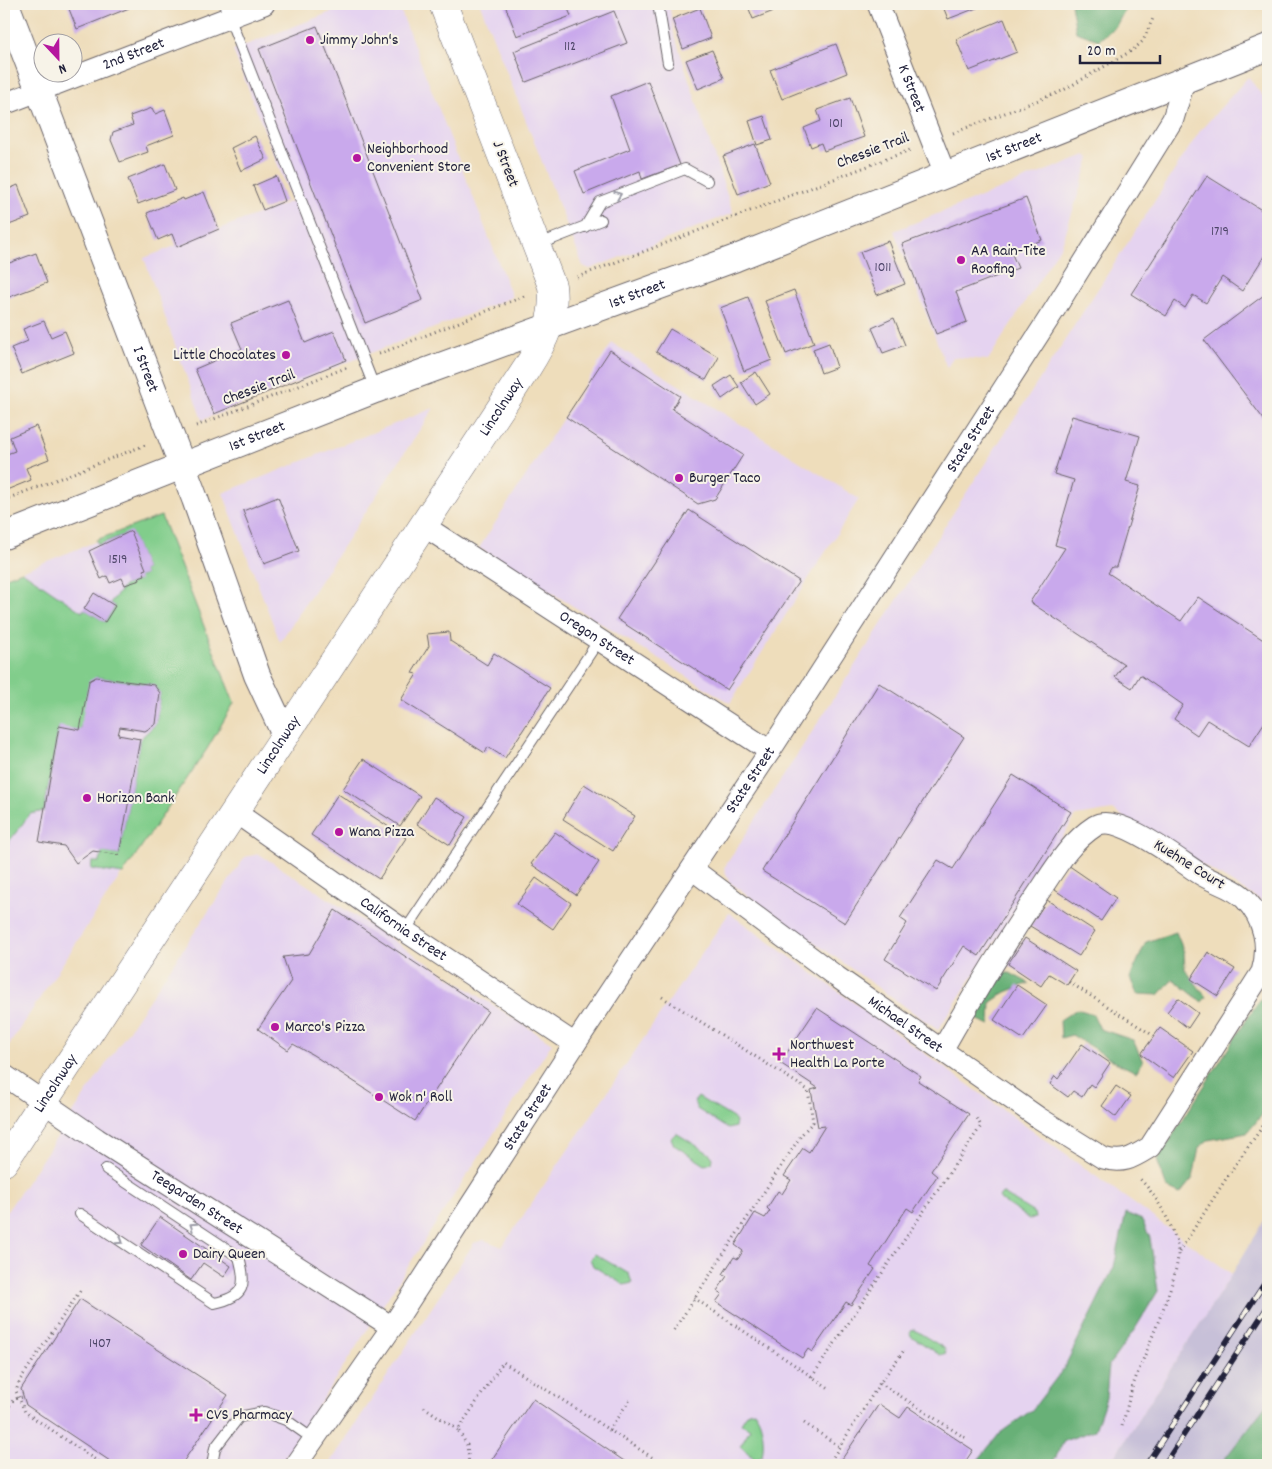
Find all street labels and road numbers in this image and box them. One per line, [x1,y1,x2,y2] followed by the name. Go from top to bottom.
[100,32,168,76] street label: 2nd Street
[892,61,931,116] street label: K Street
[982,126,1046,169] street label: 1st Street
[833,127,913,175] street label: Chessie Trail
[486,137,524,191] street label: J Street
[606,273,669,315] street label: 1st Street
[126,343,165,396] street label: I Street
[219,364,299,412] street label: Chessie Trail
[474,373,529,441] street label: Lincolnway
[941,401,1001,477] street label: State Street
[226,415,289,458] street label: 1st Street
[554,605,639,672] street label: Oregon Street
[251,711,307,779] street label: Lincolnway
[720,742,781,818] street label: State Street
[1149,834,1229,896] street label: Kuehne Court
[355,891,452,967] street label: California Street
[863,990,948,1059] street label: Michael Street
[28,1049,84,1117] street label: Lincolnway
[497,1079,558,1155] street label: State Street
[146,1164,247,1241] street label: Teegarden Street

